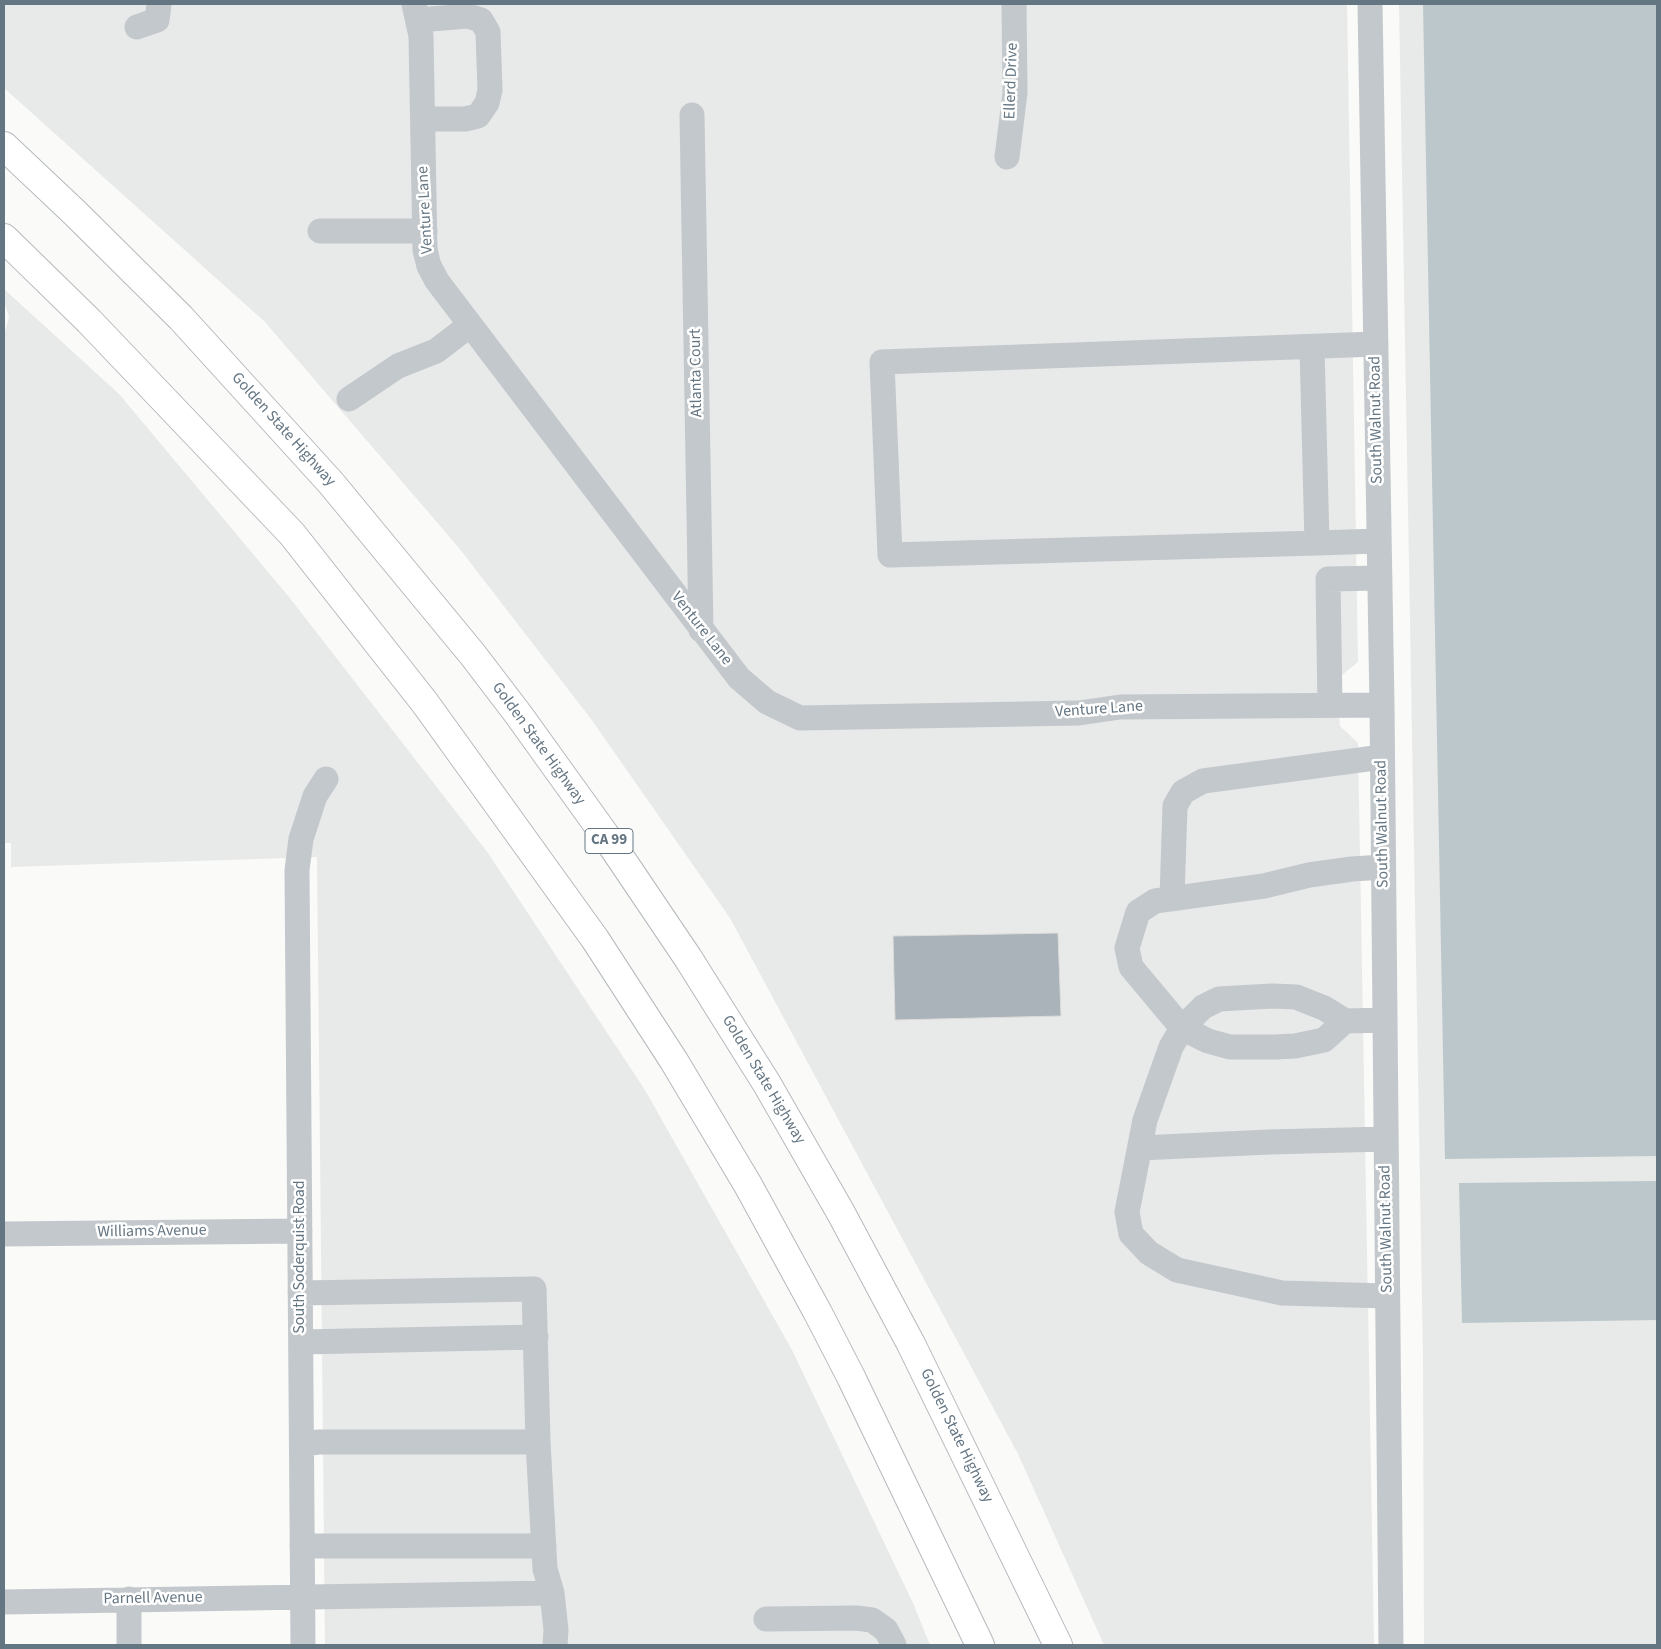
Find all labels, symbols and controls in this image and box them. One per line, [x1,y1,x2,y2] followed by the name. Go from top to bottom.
[1001,42,1023,120] street label: Ellerd Drive
[414,166,438,254] street label: Venture Lane
[687,329,707,417] street label: Atlanta Court
[1366,356,1388,484] street label: South Walnut Road
[227,369,339,491] street label: Golden State Highway
[666,588,736,670] street label: Venture Lane
[487,679,589,809] street label: Golden State Highway
[1055,697,1143,723] street label: Venture Lane
[1372,760,1394,888] street label: South Walnut Road
[585,828,633,854] road number: CA 99
[717,1012,809,1148] street label: Golden State Highway
[1376,1165,1398,1293] street label: South Walnut Road
[290,1180,310,1334] street label: South Soderquist Road
[97,1221,207,1243] street label: Williams Avenue
[915,1366,997,1506] street label: Golden State Highway
[103,1589,203,1609] street label: Parnell Avenue

